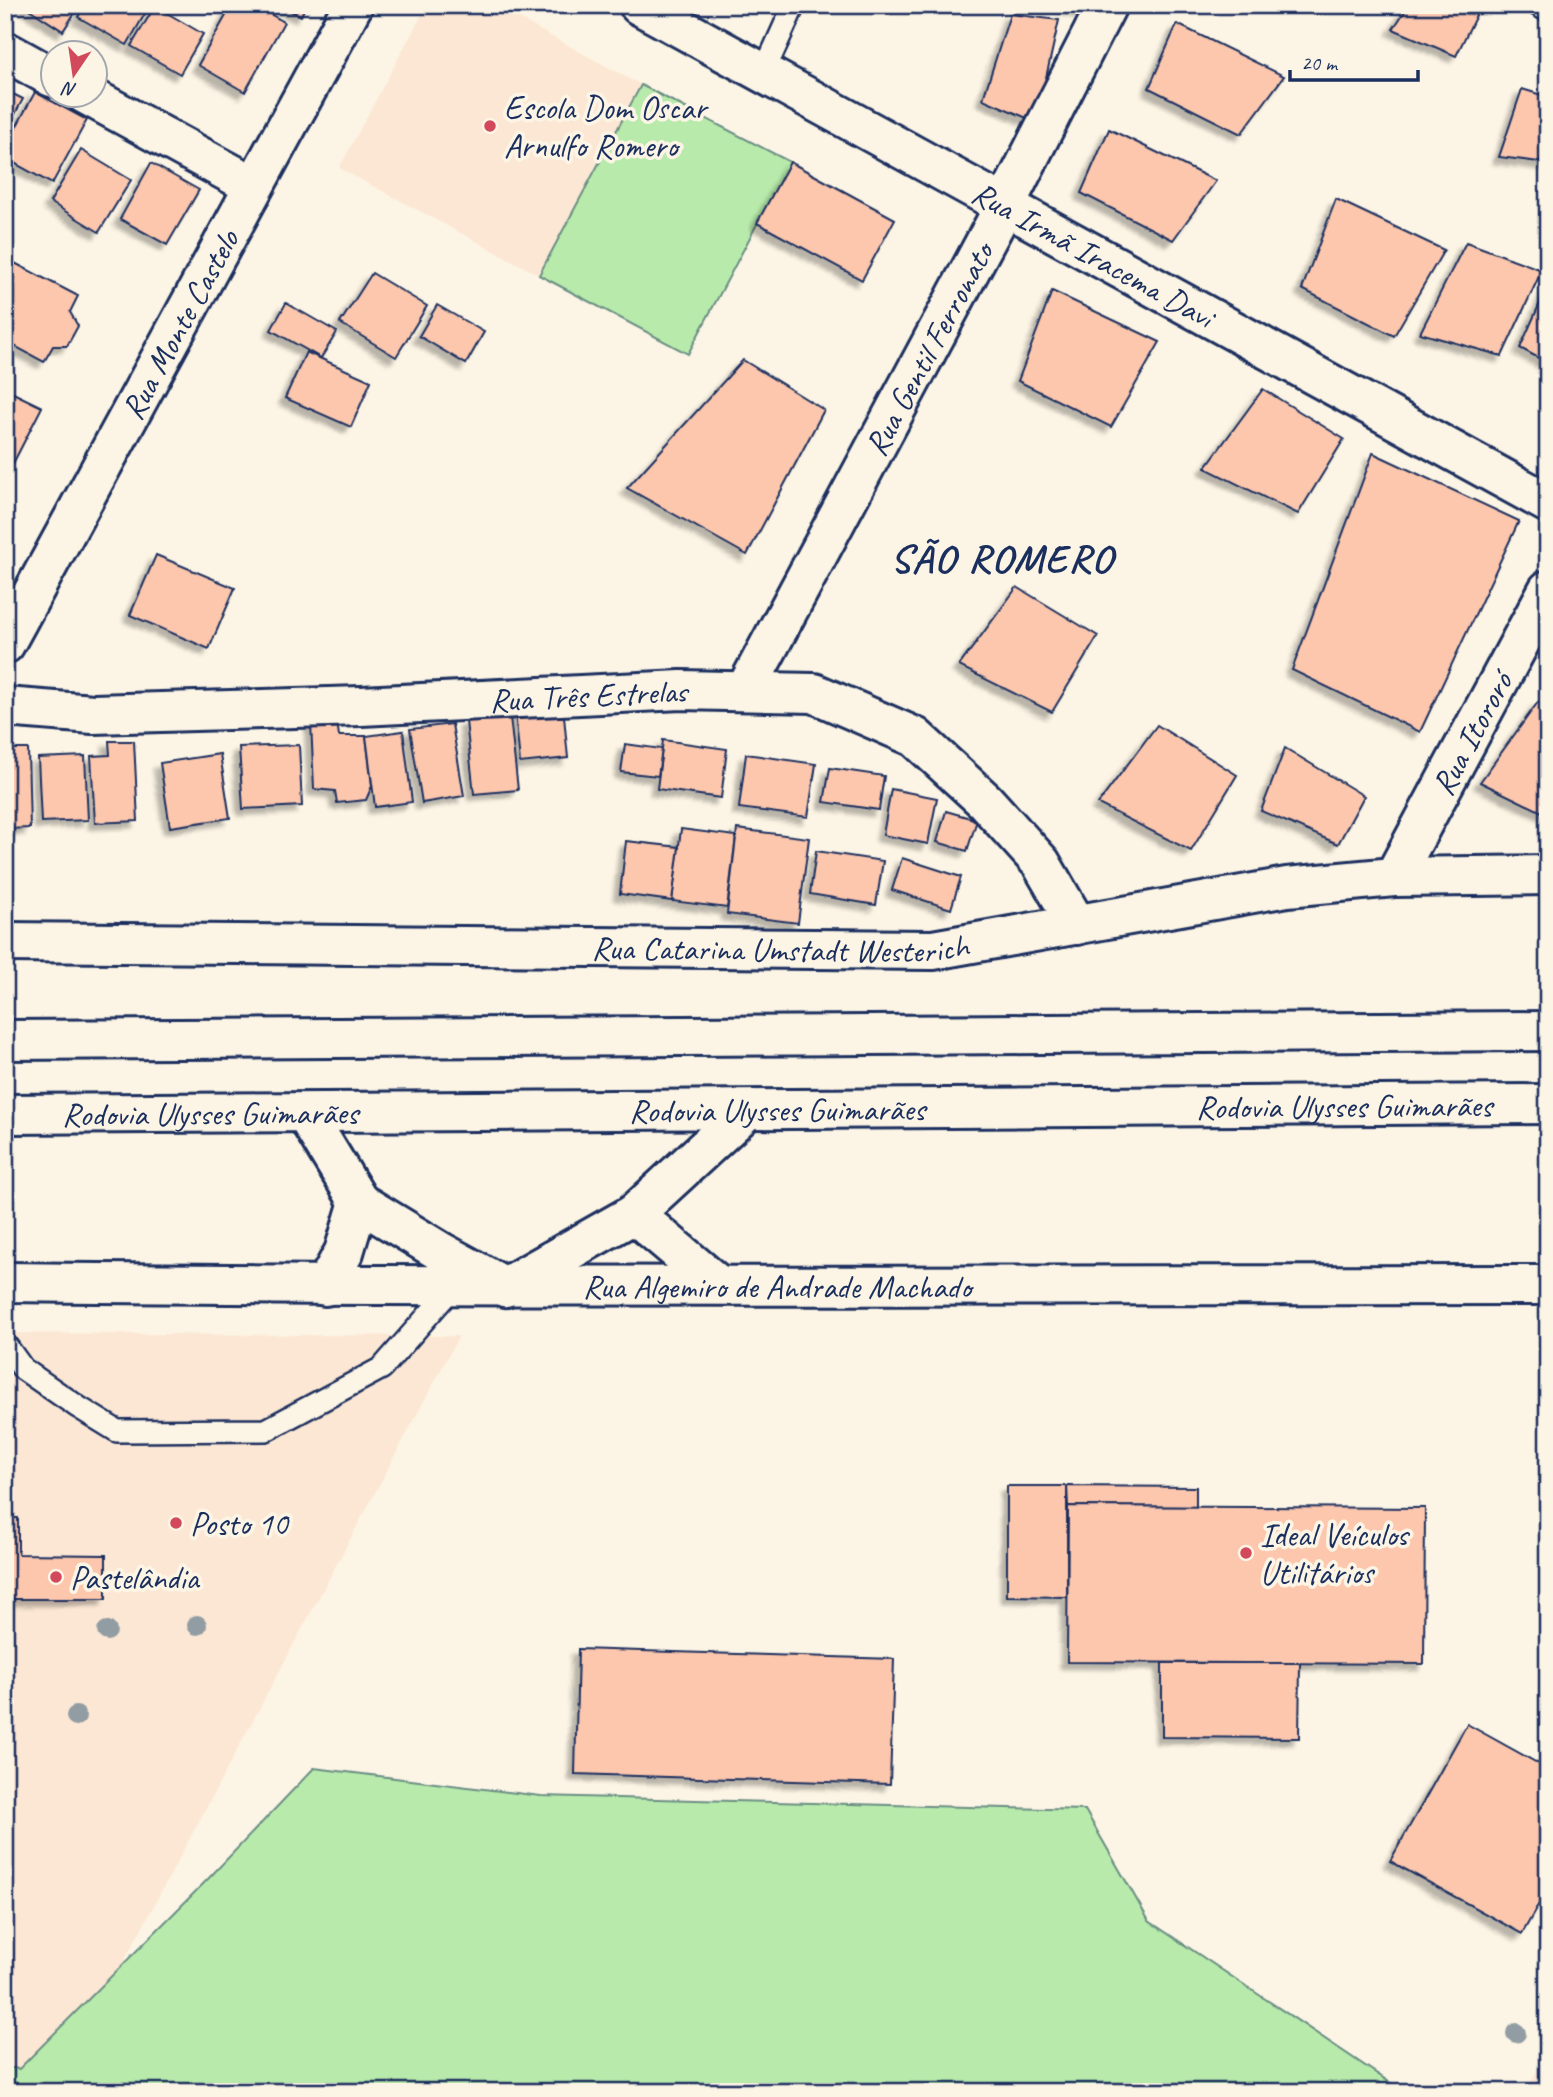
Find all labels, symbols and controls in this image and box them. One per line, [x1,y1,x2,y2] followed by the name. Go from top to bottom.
[38,38,108,108] north arrow
[1290,38,1418,82] scale bar
[1301,50,1339,76] text: 20 m
[59,76,79,103] text: N
[504,87,709,167] place label: Escola Dom Oscar Arnulfo Romero
[482,118,498,134] marker: Escola Dom Oscar Arnulfo Romero
[965,172,1224,340] street label: Rua Irmã Iracema Davi
[111,221,250,427] street label: Rua Monte Castelo
[855,233,1005,463] street label: Rua Gentil Ferronato
[890,534,1116,584] district label: SÃO ROMERO
[1422,661,1524,803] street label: Rua Itororó
[488,670,690,722] street label: Rua Três Estrelas
[592,924,973,972] street label: Rua Catarina Umstadt Westerich
[1196,1084,1495,1128] street label: Rodovia Ulysses Guimarães
[629,1088,928,1132] street label: Rodovia Ulysses Guimarães
[62,1092,361,1136] street label: Rodovia Ulysses Guimarães
[583,1266,975,1308] street label: Rua Algemiro de Andrade Machado
[190,1503,290,1545] place label: Posto 10
[1260,1514,1411,1594] place label: Ideal Veículos Utilitários
[168,1515,184,1531] marker: Posto 10
[1238,1545,1254,1561] marker: Ideal Veículos Utilitários
[70,1557,200,1599] place label: Pastelândia
[48,1569,64,1585] marker: Pastelândia

